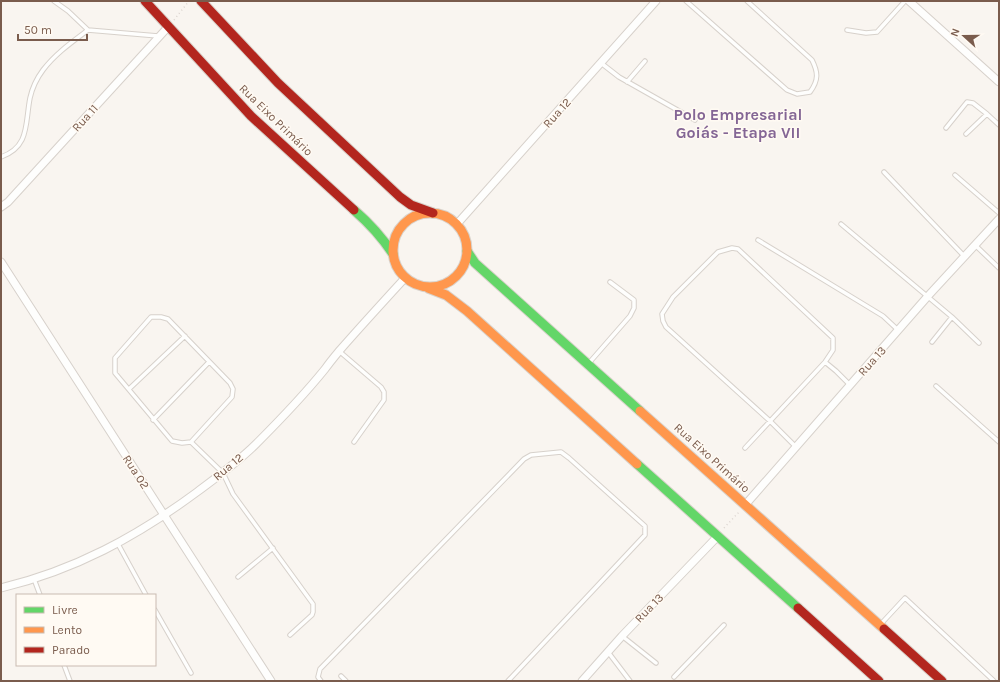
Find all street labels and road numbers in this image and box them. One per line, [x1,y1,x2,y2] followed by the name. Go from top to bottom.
[236,81,316,159] street label: Rua Eixo Primário
[540,95,574,131] street label: Rua 12
[69,101,101,135] street label: Rua 11
[855,343,889,379] street label: Rua 13
[671,420,753,496] street label: Rua Eixo Primário
[210,450,246,484] street label: Rua 12
[120,452,152,492] street label: Rua 02
[632,591,666,625] street label: Rua 13

